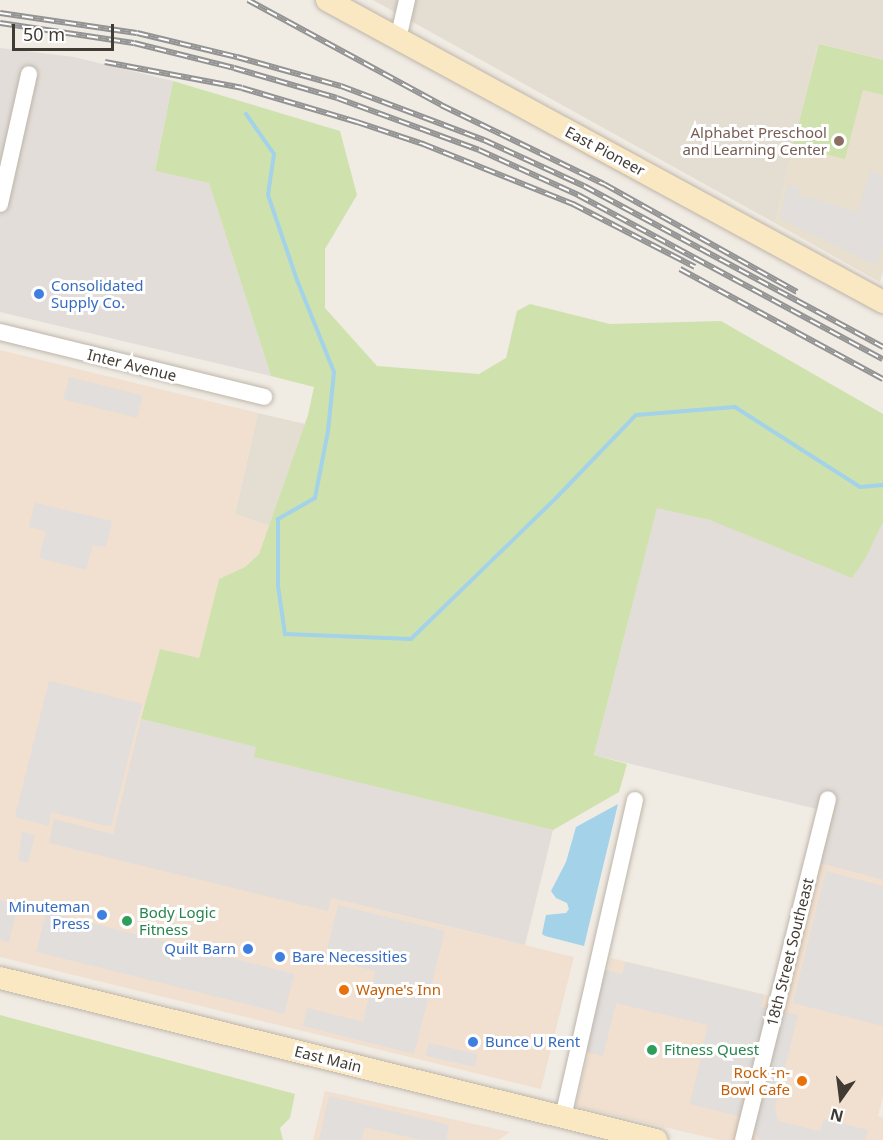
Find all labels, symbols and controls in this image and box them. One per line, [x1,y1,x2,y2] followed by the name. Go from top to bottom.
[15,12,117,50] scale bar
[23,22,65,46] text: 50 m
[562,122,648,180] street label: East Pioneer
[682,123,827,158] place label: Alphabet Preschool and Learning Center
[832,134,846,148] marker: Alphabet Preschool and Learning Center
[51,276,144,311] place label: Consolidated Supply Co.
[32,287,46,301] marker: Consolidated Supply Co.
[86,345,178,385] street label: Inter Avenue
[763,876,817,1028] street label: 18th Street Southeast
[8,897,90,932] place label: Minuteman Press
[139,903,216,938] place label: Body Logic Fitness
[95,908,109,922] marker: Minuteman Press
[120,914,134,928] marker: Body Logic Fitness
[164,940,236,958] place label: Quilt Barn
[241,942,255,956] marker: Quilt Barn
[292,948,407,966] place label: Bare Necessities
[273,950,287,964] marker: Bare Necessities
[356,981,441,999] place label: Wayne's Inn
[337,983,351,997] marker: Wayne's Inn
[485,1033,580,1051] place label: Bunce U Rent
[466,1035,480,1049] marker: Bunce U Rent
[664,1041,759,1059] place label: Fitness Quest
[293,1042,363,1076] street label: East Main
[645,1043,659,1057] marker: Fitness Quest
[720,1063,790,1098] place label: Rock -n- Bowl Cafe
[811,1068,871,1128] north arrow
[795,1074,809,1088] marker: Rock -n- Bowl Cafe
[828,1103,846,1128] text: N

